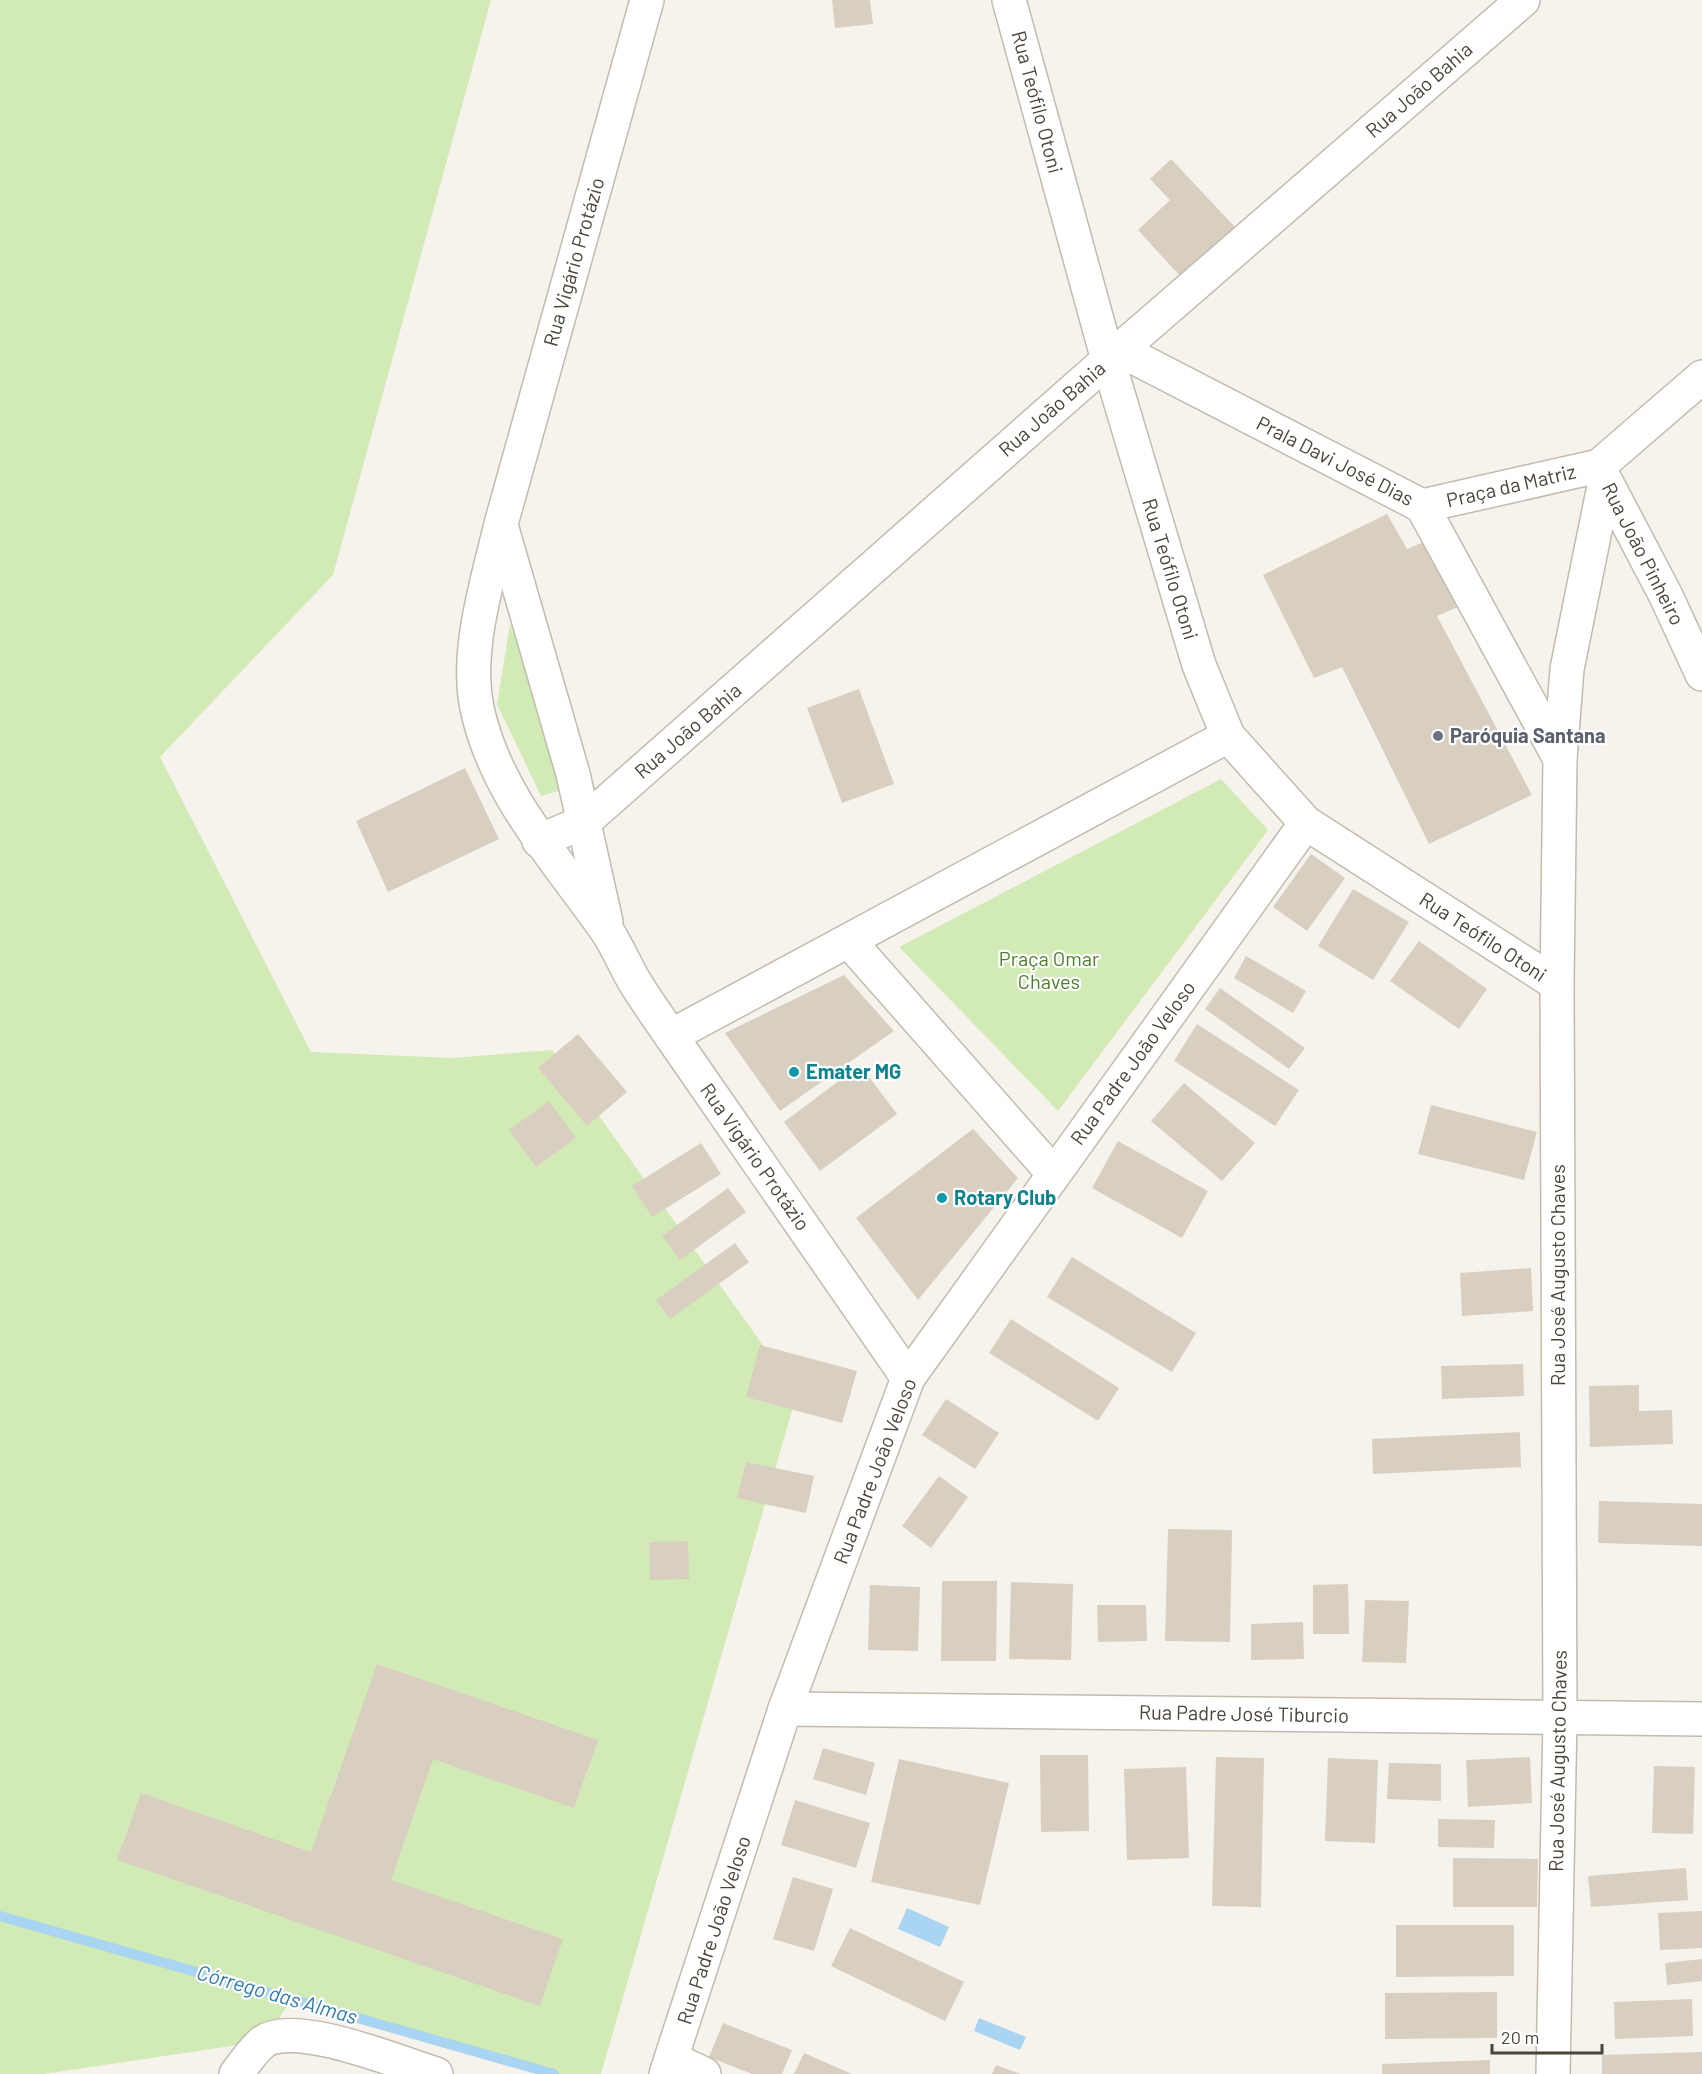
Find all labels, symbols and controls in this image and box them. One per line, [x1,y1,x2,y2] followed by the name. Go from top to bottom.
[1007,28,1069,176] street label: Rua Teófilo Otoni
[1360,36,1477,142] street label: Rua João Bahia
[537,175,609,349] street label: Rua Vigário Protázio
[993,355,1110,461] street label: Rua João Bahia
[1253,410,1418,510] street label: Prala Davi José Dias
[1444,458,1578,512] street label: Praça da Matriz
[1598,478,1690,629] street label: Rua João Pinheiro
[1138,495,1204,642] street label: Rua Teófilo Otoni
[629,677,746,783] street label: Rua João Bahia
[1450,723,1606,747] place label: Paróquia Santana
[1431,729,1445,743] marker: Paróquia Santana
[1416,886,1552,986] street label: Rua Teófilo Otoni
[999,946,1099,993] park label: Praça Omar Chaves
[1065,976,1200,1149] street label: Rua Padre João Veloso
[806,1059,901,1083] place label: Emater MG
[787,1065,801,1079] marker: Emater MG
[696,1078,816,1235] street label: Rua Vigário Protázio
[1545,1164,1569,1386] street label: Rua José Augusto Chaves
[954,1185,1056,1209] place label: Rotary Club
[935,1191,949,1205] marker: Rotary Club
[828,1374,921,1567] street label: Rua Padre João Veloso
[1543,1650,1571,1872] street label: Rua José Augusto Chaves
[1139,1699,1349,1727] street label: Rua Padre José Tiburcio
[671,1832,755,2027] street label: Rua Padre João Veloso
[194,1959,361,2028] water label: Córrego das Almas
[1492,2017,1602,2055] scale bar
[1501,2026,1539,2048] text: 20 m

